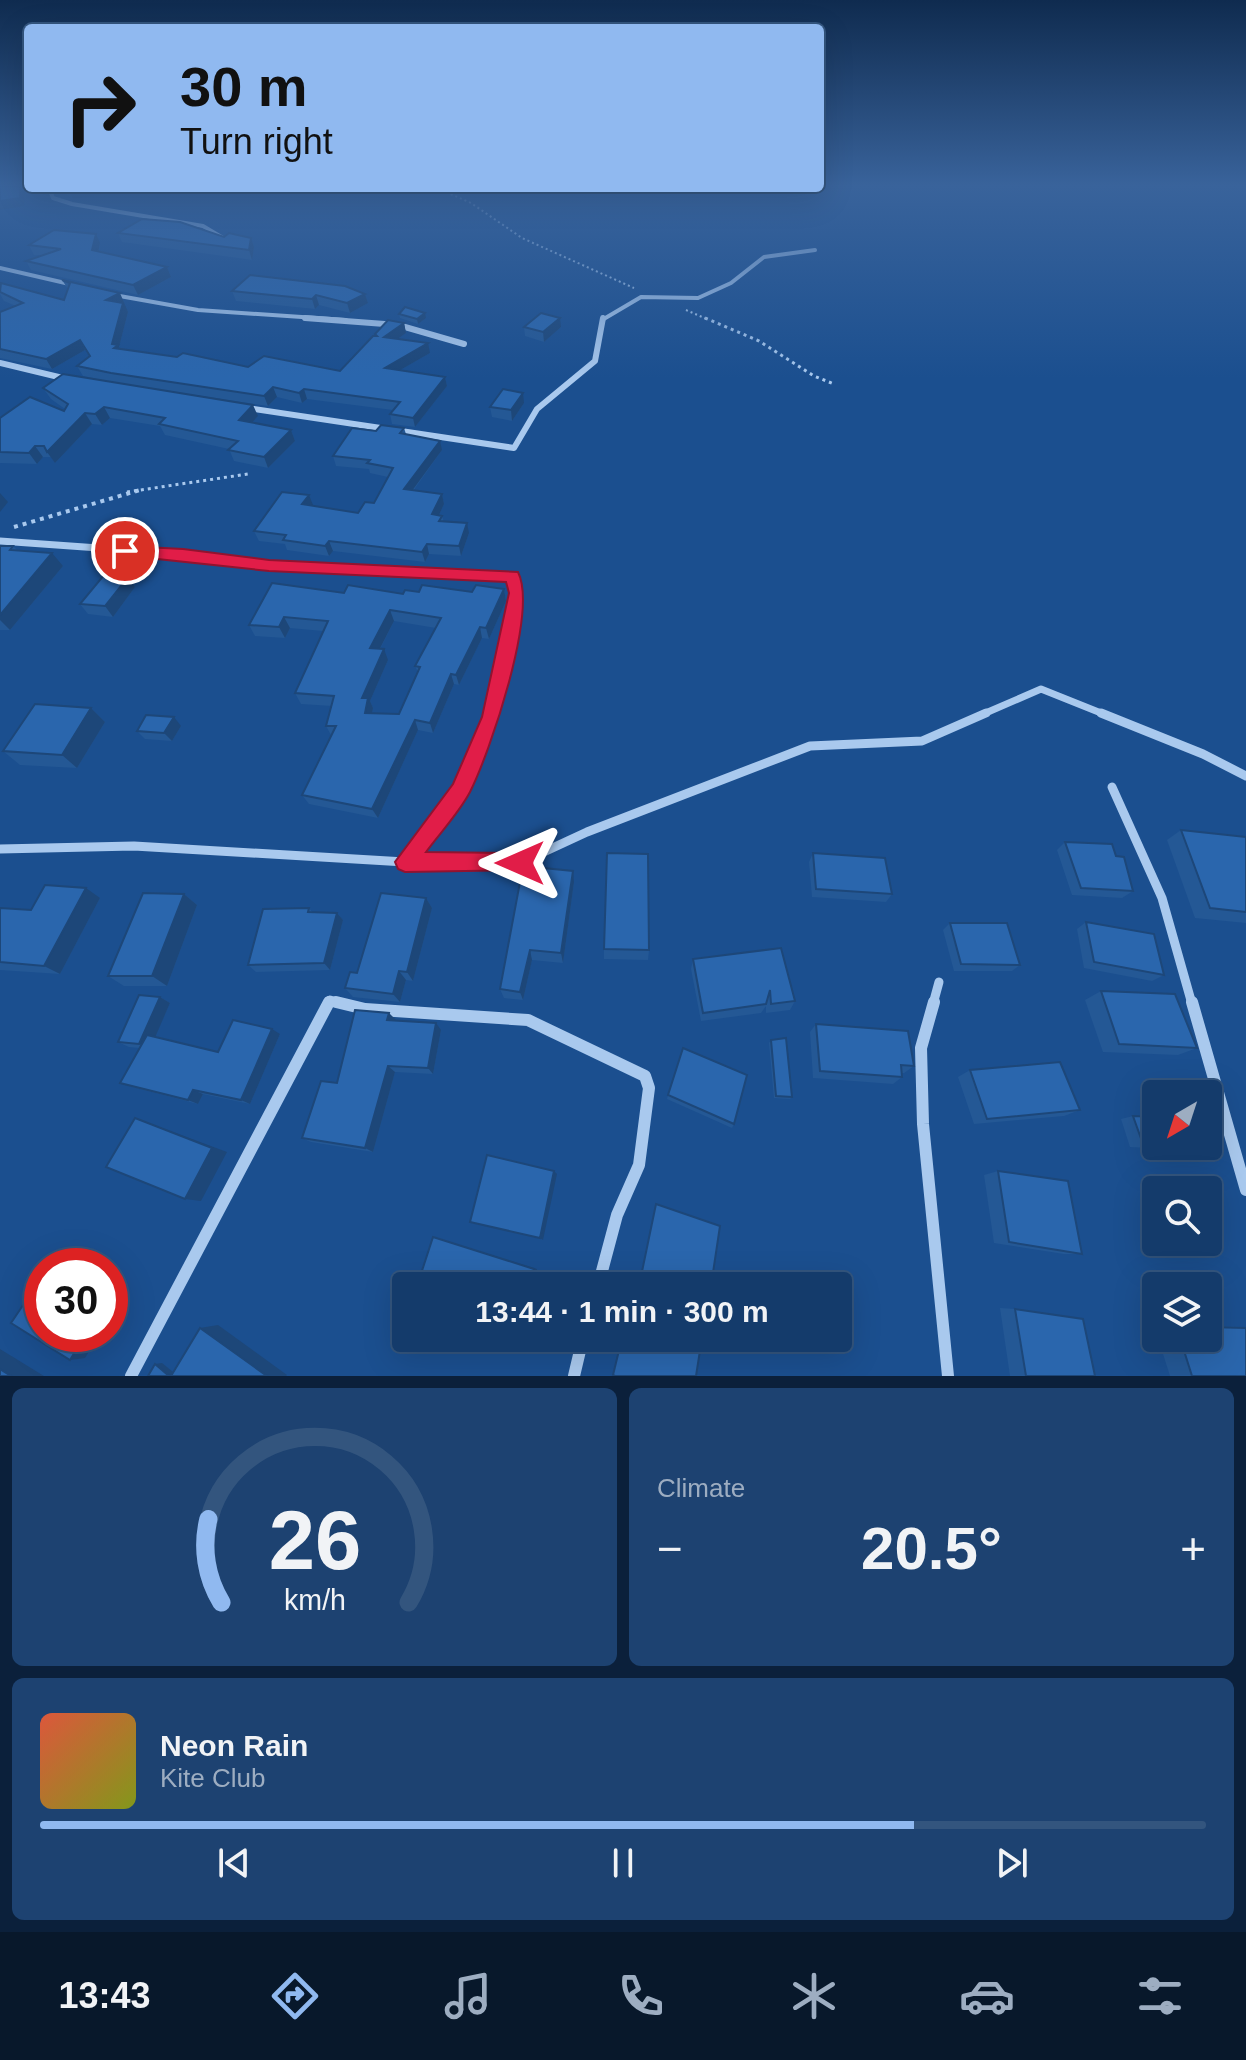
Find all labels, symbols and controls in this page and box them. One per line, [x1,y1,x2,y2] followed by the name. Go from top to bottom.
[180,55,308,118] text: 30 m
[48,56,152,160] icon: right
[180,121,333,162] text: Turn right
[91,517,159,585] pin
[103,529,147,573] icon: arrive
[478,821,562,905] position arrow
[1142,1080,1222,1160] north arrow
[1142,1080,1222,1352] map controls
[1142,1176,1222,1256] button: search
[24,1248,128,1352] speed limit sign: 30
[1142,1272,1222,1352] button: layers
[475,1295,769,1328] text: 13:44 · 1 min · 300 m
[657,1473,745,1503] text: Climate
[268,1494,361,1587] text: 26
[861,1515,1002,1582] text: 20.5°
[657,1524,683,1573] text: −
[1180,1524,1206,1573] text: +
[284,1584,345,1616] text: km/h
[160,1729,308,1762] text: Neon Rain
[160,1763,266,1793] text: Kite Club
[212,1841,256,1885] icon: previous
[601,1841,645,1885] icon: pause
[990,1841,1034,1885] icon: next
[267,1968,323,2024] icon: directions
[440,1968,496,2024] icon: music
[613,1968,669,2024] icon: phone
[786,1968,842,2024] icon: climate
[959,1968,1015,2024] icon: car
[1132,1968,1188,2024] icon: filters
[58,1975,151,2016] text: 13:43

